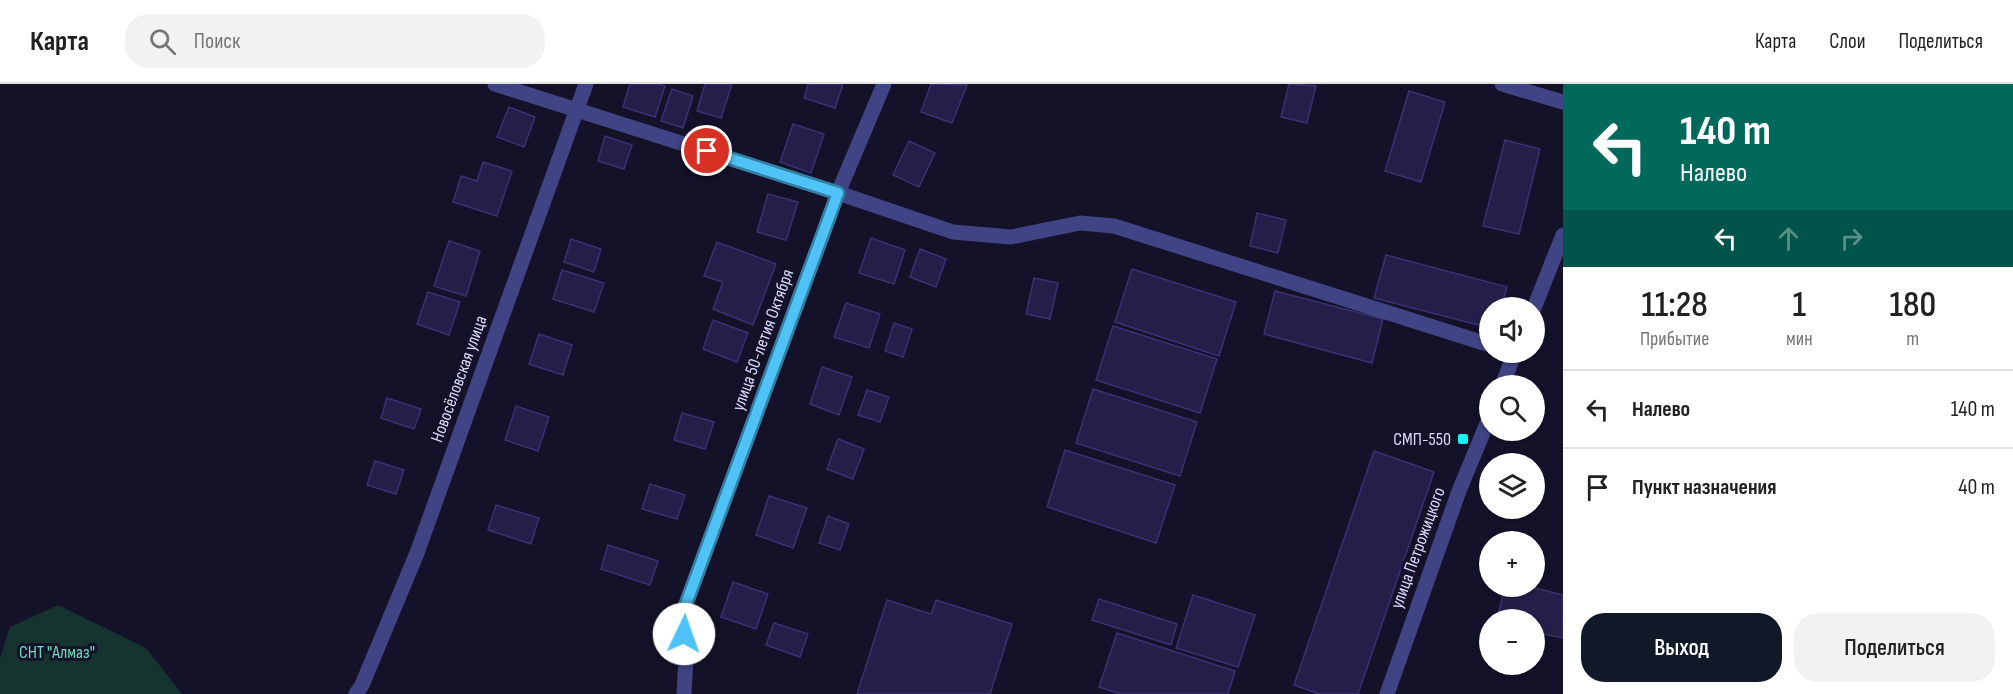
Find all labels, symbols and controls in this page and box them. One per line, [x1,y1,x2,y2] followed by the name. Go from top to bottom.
[125,14,545,68] search box
[30,25,89,58] text: Карта
[146,25,179,58] icon: search
[194,28,240,55] text: Поиск
[1755,29,1796,54] text: Карта
[1829,29,1865,54] text: Слои
[1898,29,1983,54] text: Поделиться
[1680,106,1771,157] text: 140 m
[1581,108,1659,186] icon: left
[681,125,732,176] pin
[690,134,723,167] icon: arrive
[1680,157,1747,189] text: Налево
[1709,222,1742,255] icon: left
[1772,222,1805,255] icon: ahead
[1835,222,1868,255] icon: right
[728,266,798,414] street label: улица 50-летия Октября
[1641,284,1708,327] text: 11:28
[1793,284,1806,327] text: 1
[1889,284,1936,327] text: 180
[1479,297,1545,675] map controls
[1479,297,1545,363] button: sound
[426,313,492,445] street label: Новосёловская улица
[1640,327,1709,351] text: Прибытие
[1786,327,1813,351] text: мин
[1906,327,1919,351] text: m
[1479,375,1545,441] button: search
[1581,393,1614,426] icon: left
[1632,396,1690,423] text: Налево
[1951,396,1995,423] text: 140 m
[1393,429,1451,450] place label: СМП-550
[1456,432,1470,446] marker: СМП-550
[1479,453,1545,519] button: layers
[1581,471,1614,504] icon: arrive
[1632,474,1776,501] text: Пункт назначения
[1958,474,1995,501] text: 40 m
[1386,484,1450,612] street label: улица Петрожицкого
[1479,531,1545,597] button: +
[652,602,716,666] position arrow
[1479,609,1545,675] button: −
[1581,613,1782,682] button: Выход
[1794,613,1995,682] button: Поделиться
[19,642,95,663] park label: СНТ "Алмаз"

